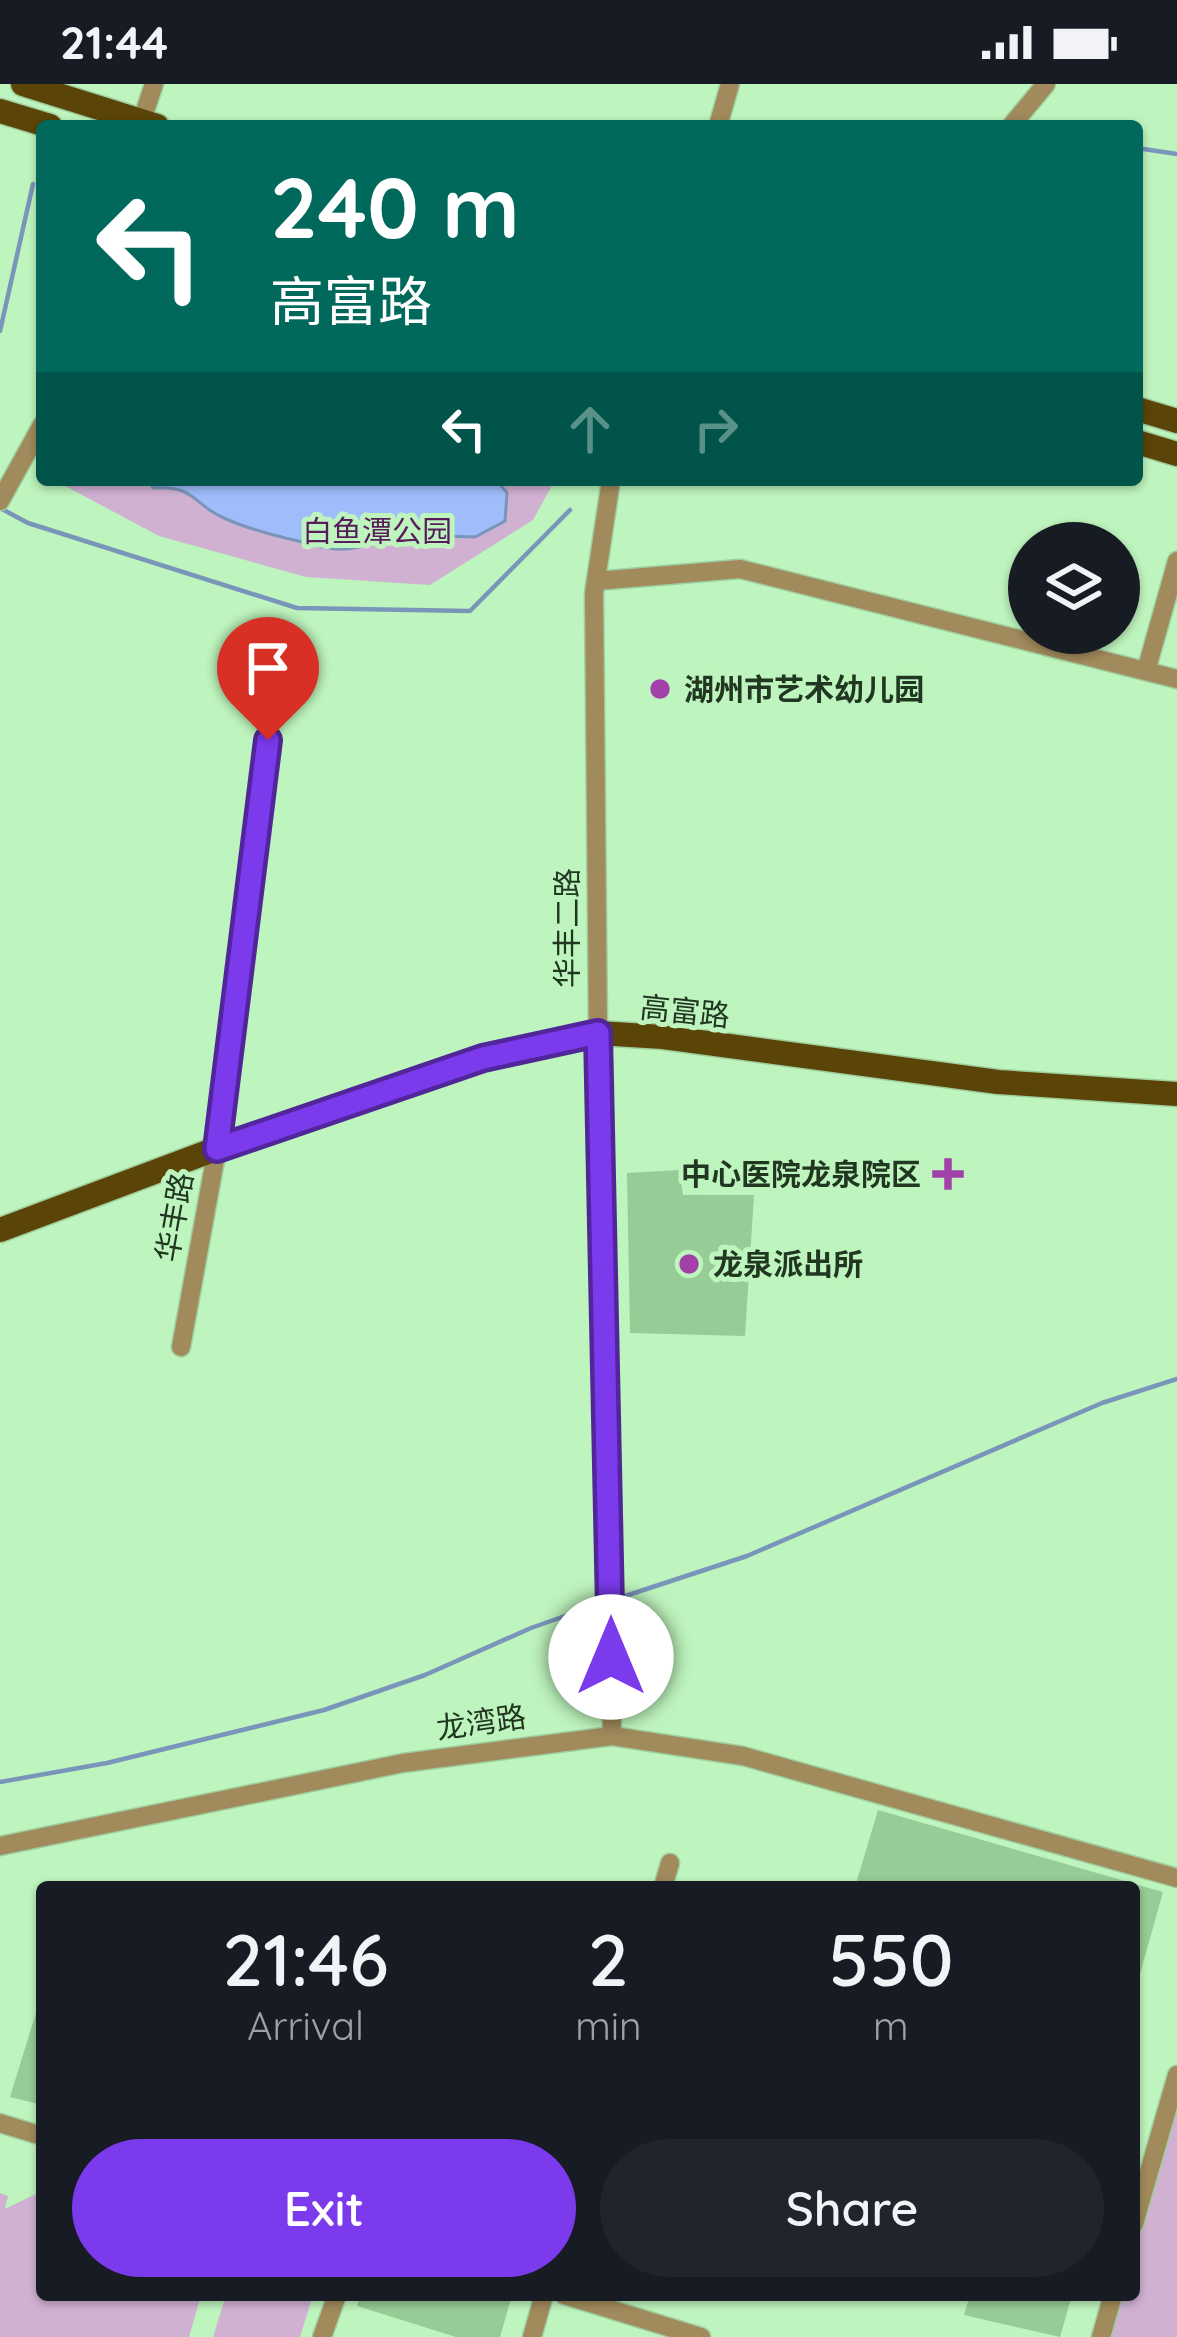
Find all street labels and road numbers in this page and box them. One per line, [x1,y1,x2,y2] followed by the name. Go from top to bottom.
[548,868,586,988] street label: 华丰二路
[638,987,732,1035] street label: 高富路
[147,1169,201,1265] street label: 华丰路
[434,1697,528,1747] street label: 龙湾路

